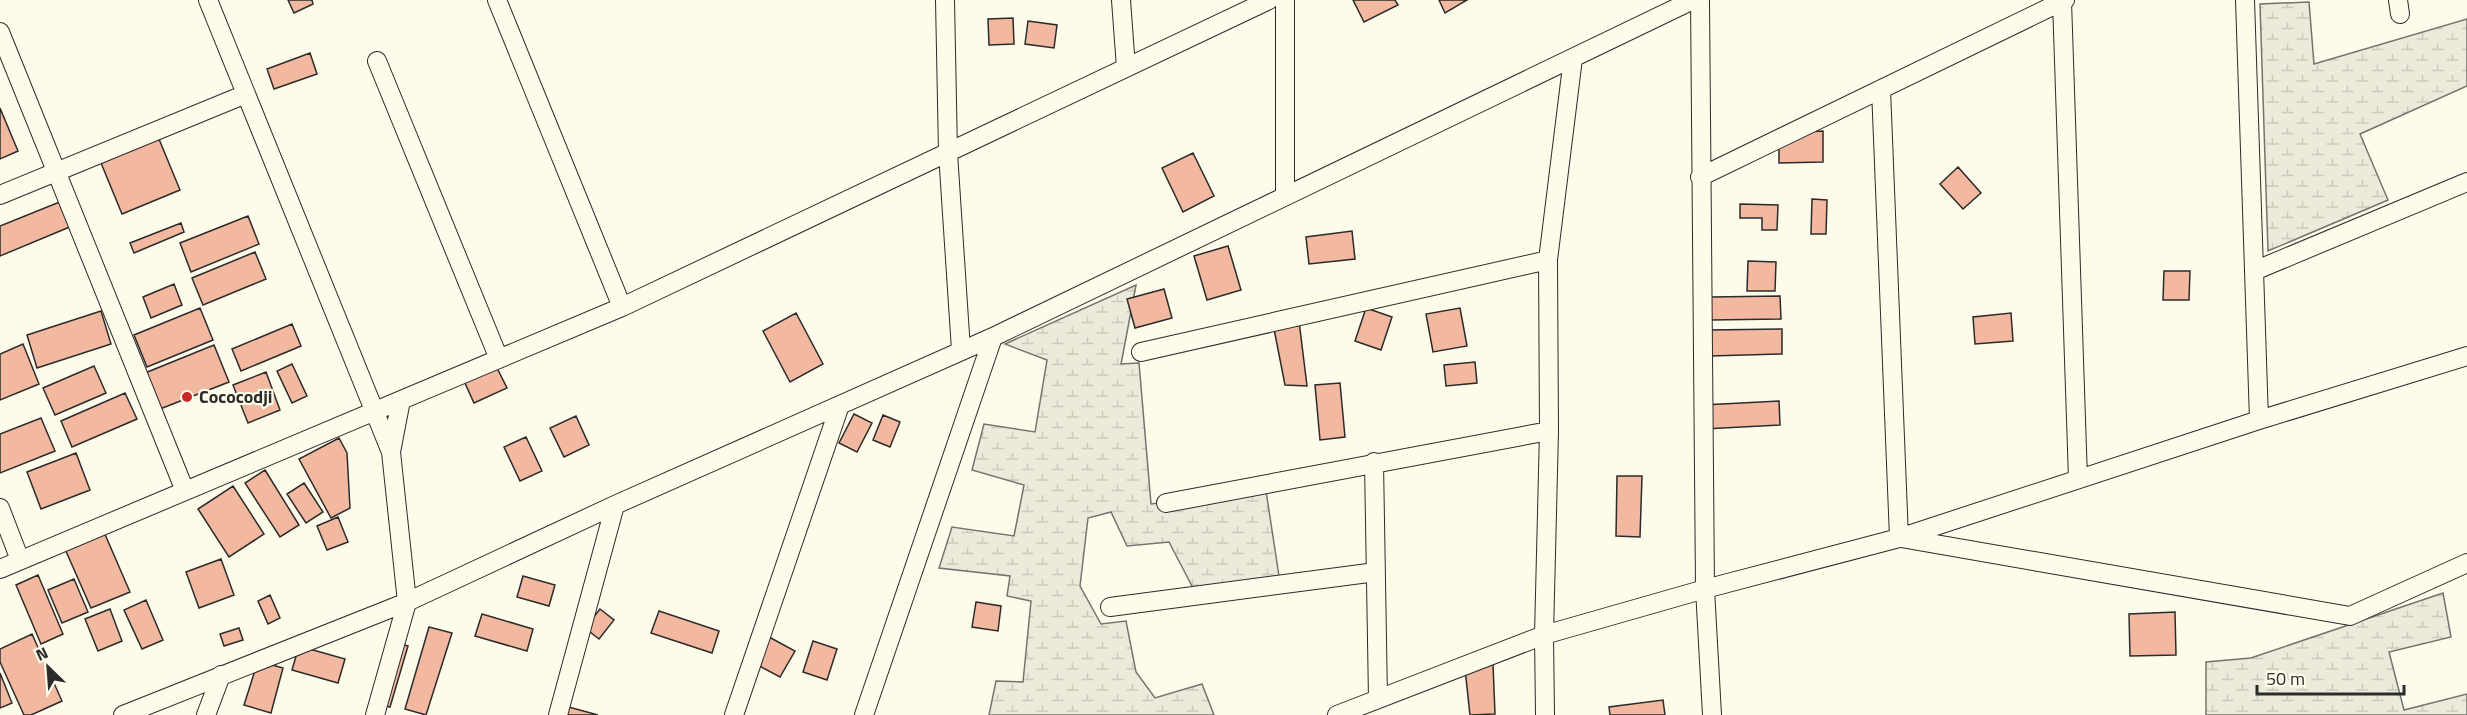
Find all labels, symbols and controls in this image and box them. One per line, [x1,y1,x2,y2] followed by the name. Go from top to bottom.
[199,383,272,410] place label: Cococodji
[180,390,194,404] marker: Cococodji
[18,637,78,697] north arrow
[32,640,52,667] text: N
[2257,658,2404,696] scale bar
[2266,665,2305,692] text: 50 m

